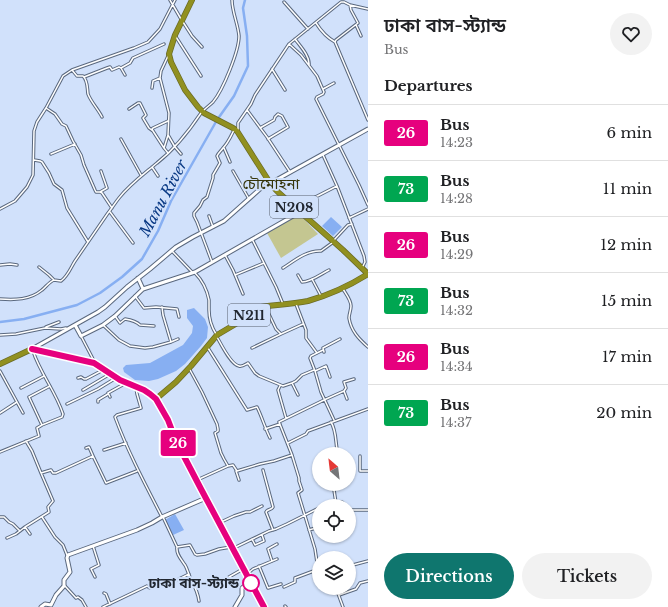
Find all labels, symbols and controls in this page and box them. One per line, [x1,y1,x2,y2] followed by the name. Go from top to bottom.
[610,13,652,55] button: heart
[384,14,506,37] text: ঢাকা বাস-স্ট্যান্ড
[384,41,409,58] text: Bus
[384,76,473,95] text: Departures
[440,115,470,134] text: Bus
[607,123,652,142] text: 6 min
[397,124,415,142] text: 26
[440,134,473,151] text: 14:23
[134,155,192,240] water label: Manu River
[440,171,470,190] text: Bus
[242,174,301,193] district label: চৌমোহনা
[603,179,652,198] text: 11 min
[398,180,414,198] text: 73
[440,190,473,207] text: 14:28
[270,196,318,218] road number: N208
[440,227,470,246] text: Bus
[600,235,652,254] text: 12 min
[397,236,415,254] text: 26
[440,246,473,263] text: 14:29
[440,283,470,302] text: Bus
[601,291,652,310] text: 15 min
[398,292,414,310] text: 73
[440,302,473,319] text: 14:32
[228,304,270,326] road number: N211
[440,339,470,358] text: Bus
[602,347,652,366] text: 17 min
[397,348,415,366] text: 26
[440,358,473,375] text: 14:34
[440,395,470,414] text: Bus
[596,403,652,422] text: 20 min
[398,404,414,422] text: 73
[440,414,472,431] text: 14:37
[160,430,196,456] line badge: 26
[169,434,187,452] text: 26
[312,447,356,491] north arrow
[312,447,356,595] map controls
[312,499,356,543] button: locate
[312,551,356,595] button: layers
[384,553,514,599] button: Directions
[522,553,652,599] button: Tickets
[147,574,240,592] place label: ঢাকা বাস-স্ট্যান্ড
[242,574,260,592] marker: ঢাকা বাস-স্ট্যান্ড

